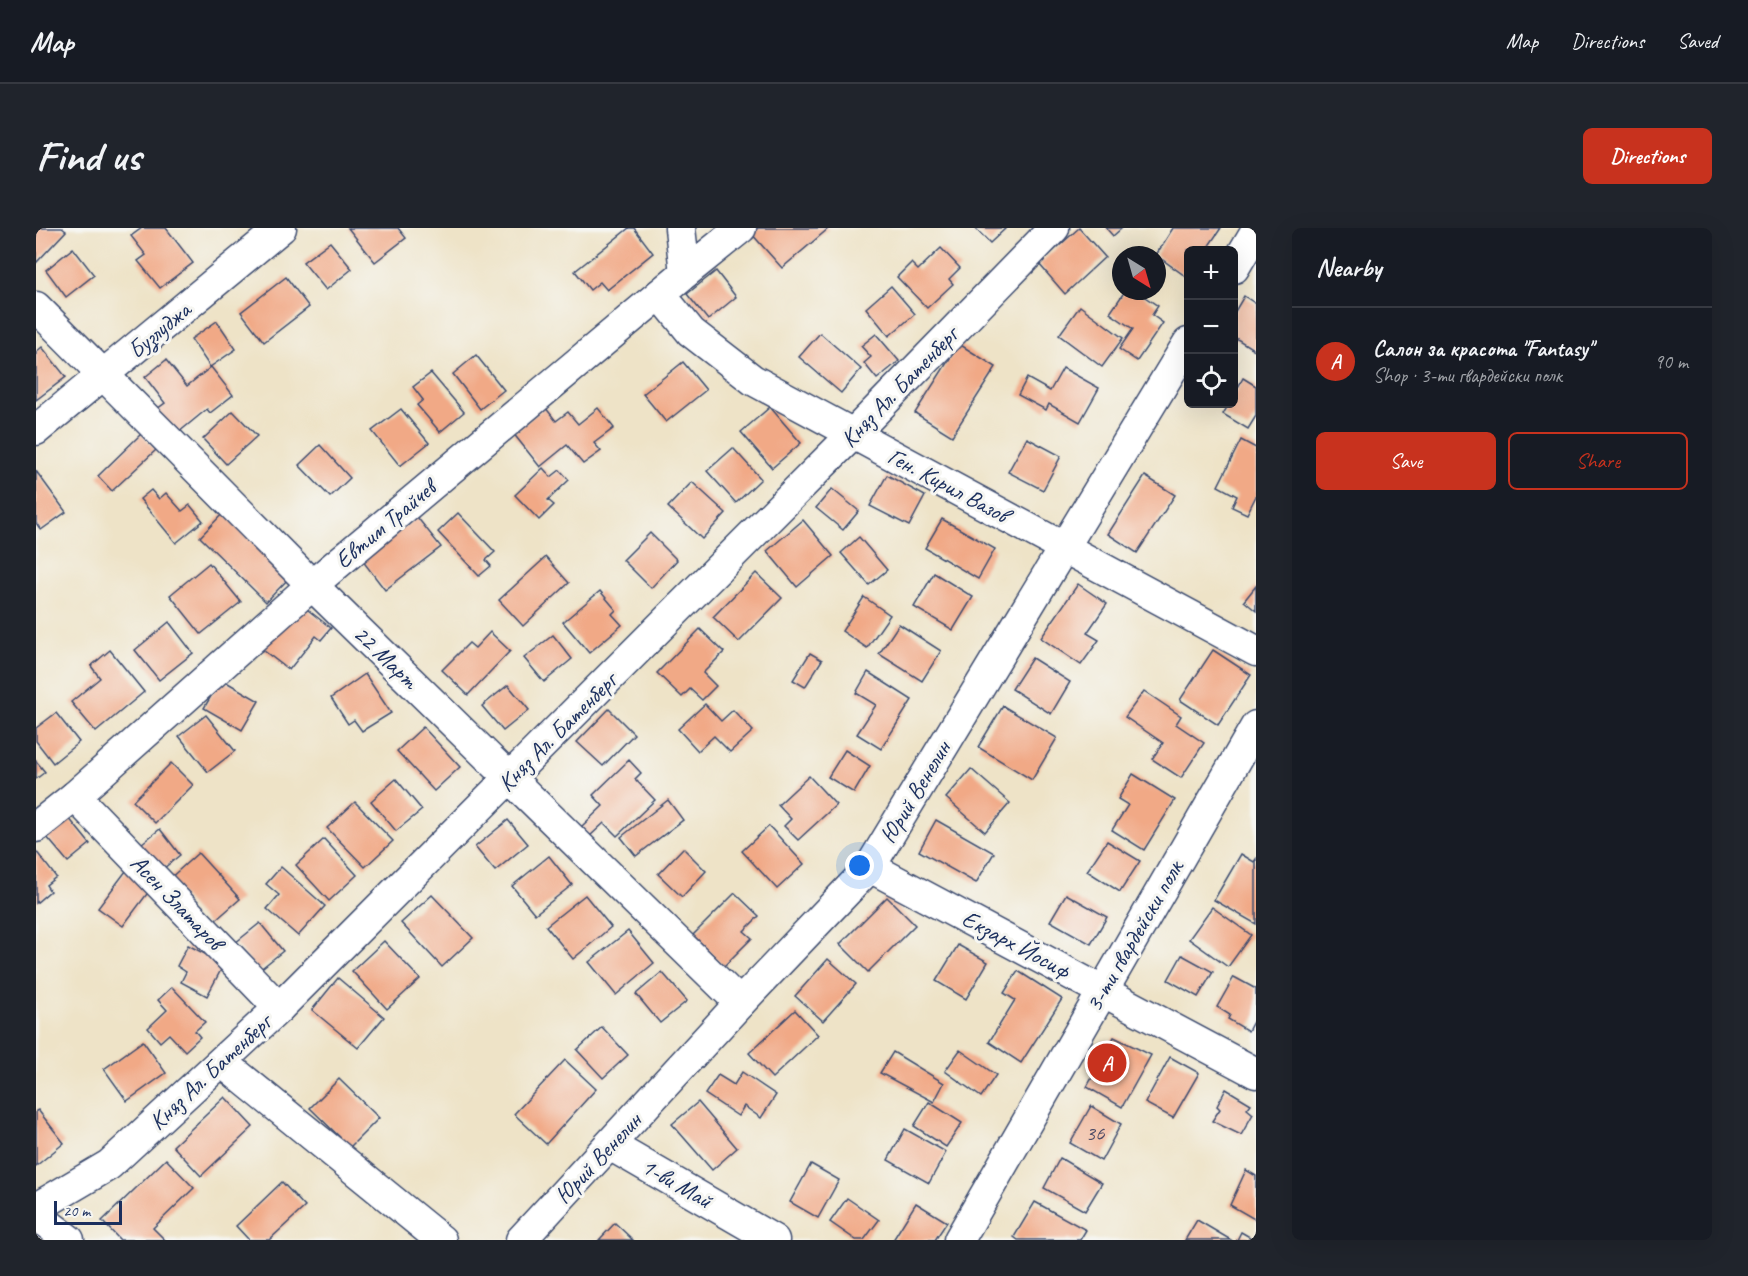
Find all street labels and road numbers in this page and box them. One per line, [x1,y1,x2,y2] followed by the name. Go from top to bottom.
[121,294,199,366] street label: Бузлуджа
[834,318,966,454] street label: Княз Ал. Батенберг
[883,441,1018,532] street label: Ген. Кирил Вазов
[328,470,445,575] street label: Евтим Трайчев
[347,619,426,696] street label: 22 Март
[491,664,625,798] street label: Княз Ал. Батенберг
[873,734,958,849] street label: Юрий Венелин
[124,848,233,959] street label: Асен Златаров
[1079,853,1191,1017] street label: 3-ти гвардейски полк
[957,903,1077,986] street label: Екзарх Йосиф
[143,1005,280,1136] street label: Княз Ал. Батенберг
[548,1105,649,1210] street label: Юрий Венелин
[636,1151,719,1216] street label: 1-ви Май

